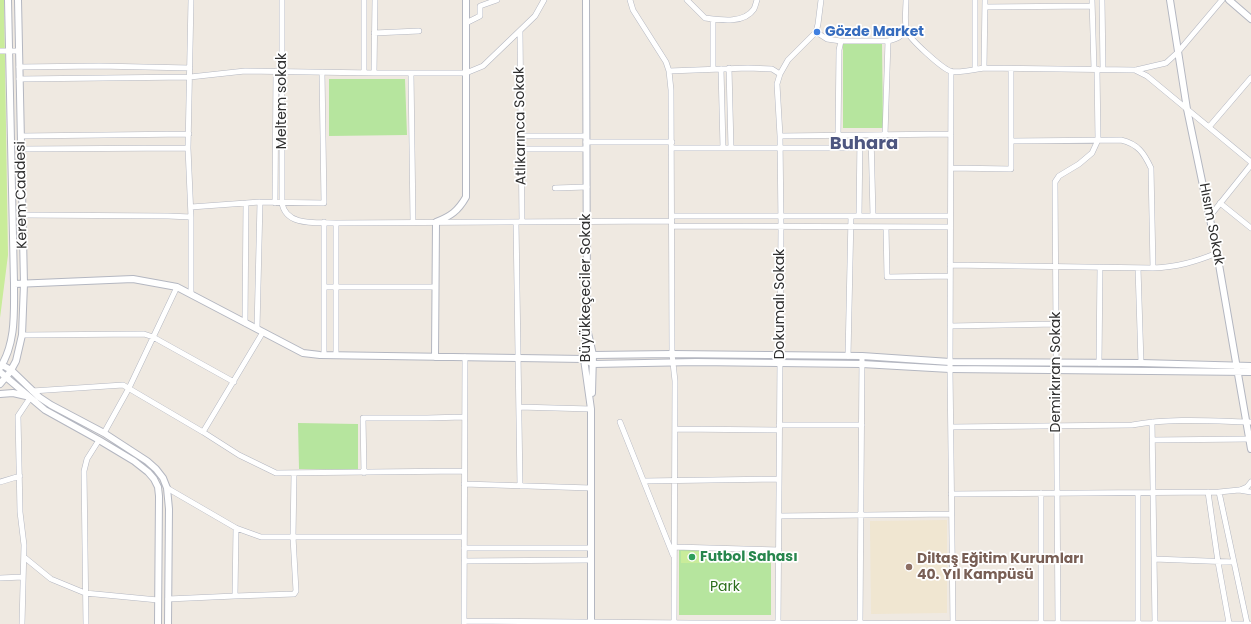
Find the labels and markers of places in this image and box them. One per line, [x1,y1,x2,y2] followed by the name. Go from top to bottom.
[825,24,924,40] place label: Gözde Market
[812,27,822,37] marker: Gözde Market
[700,549,798,565] place label: Futbol Sahası
[917,551,1084,584] place label: Diltaş Eğitim Kurumları 40. Yıl Kampüsü
[687,552,697,562] marker: Futbol Sahası
[904,562,914,572] marker: Diltaş Eğitim Kurumları 40. Yıl Kampüsü

